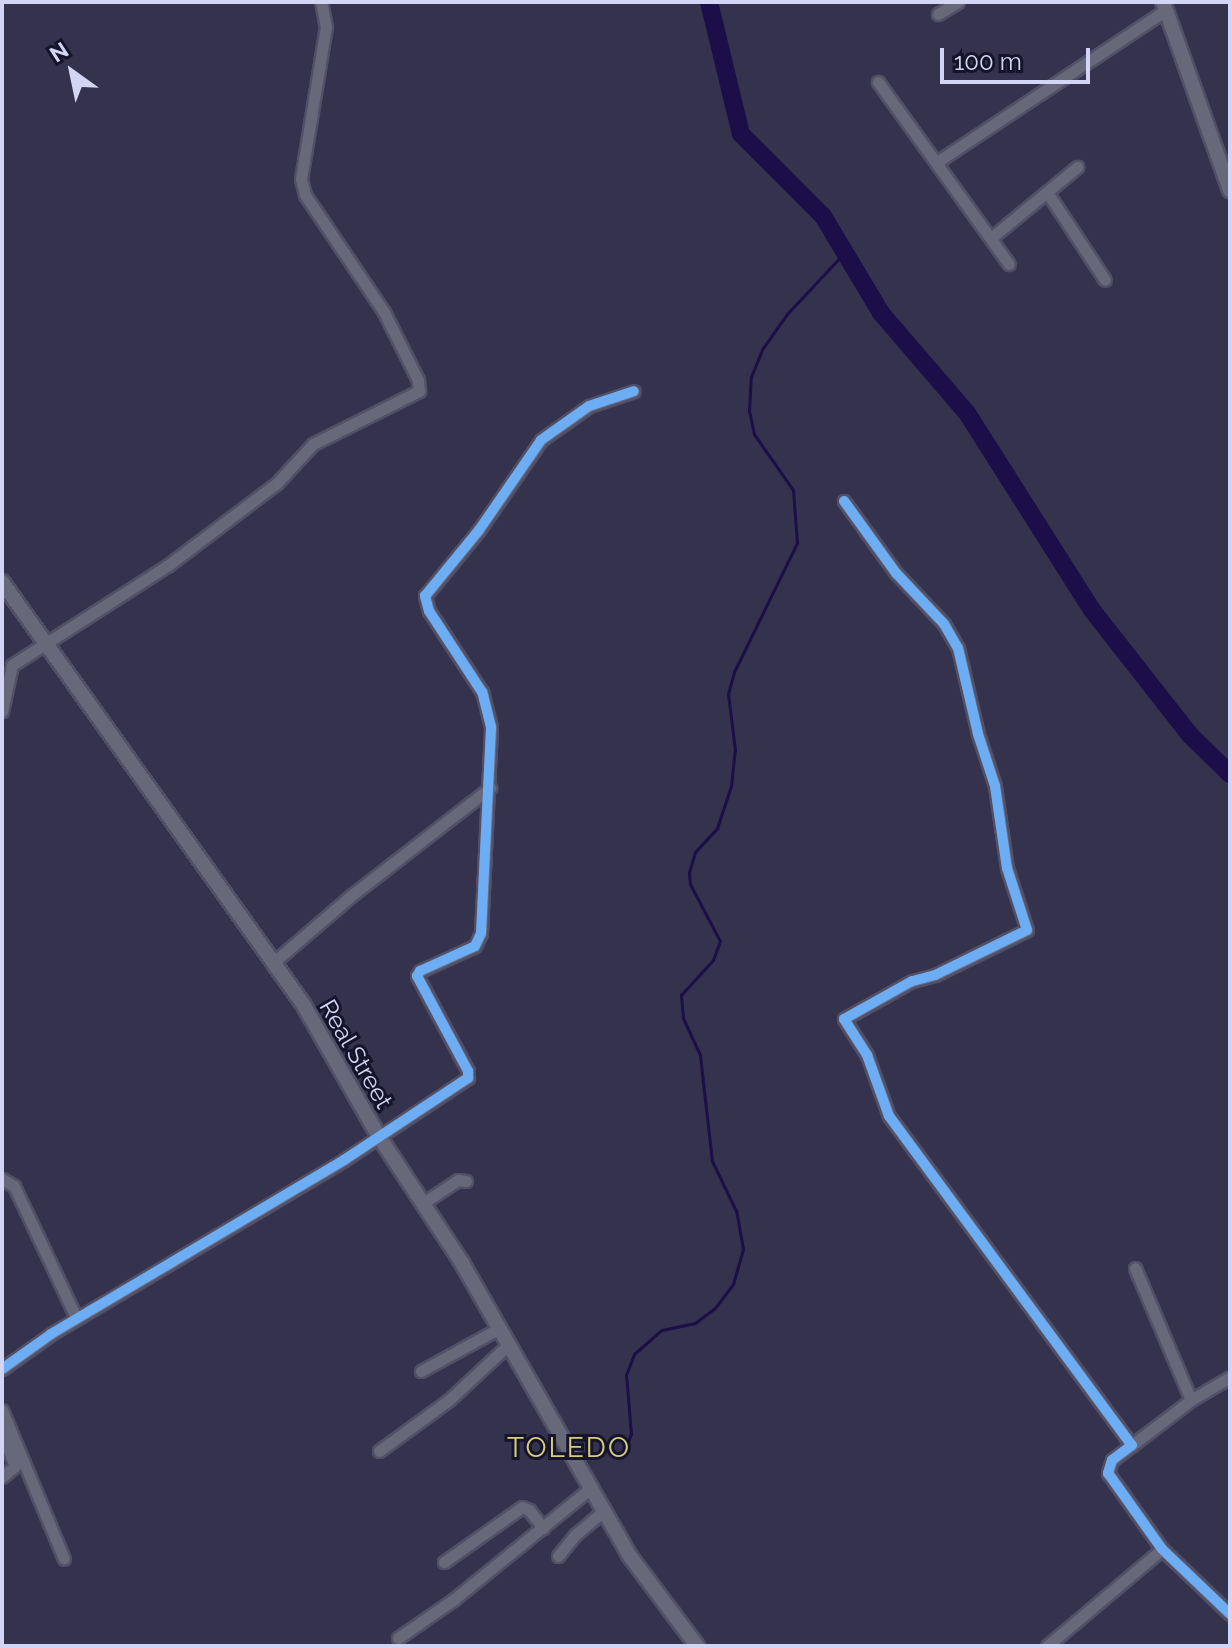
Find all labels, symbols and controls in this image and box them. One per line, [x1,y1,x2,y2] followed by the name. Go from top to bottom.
[32,32,112,112] north arrow
[944,32,1094,82] scale bar
[45,36,73,67] text: N
[954,47,1022,76] text: 100 m
[313,994,399,1114] street label: Real Street
[507,1431,631,1465] district label: TOLEDO

